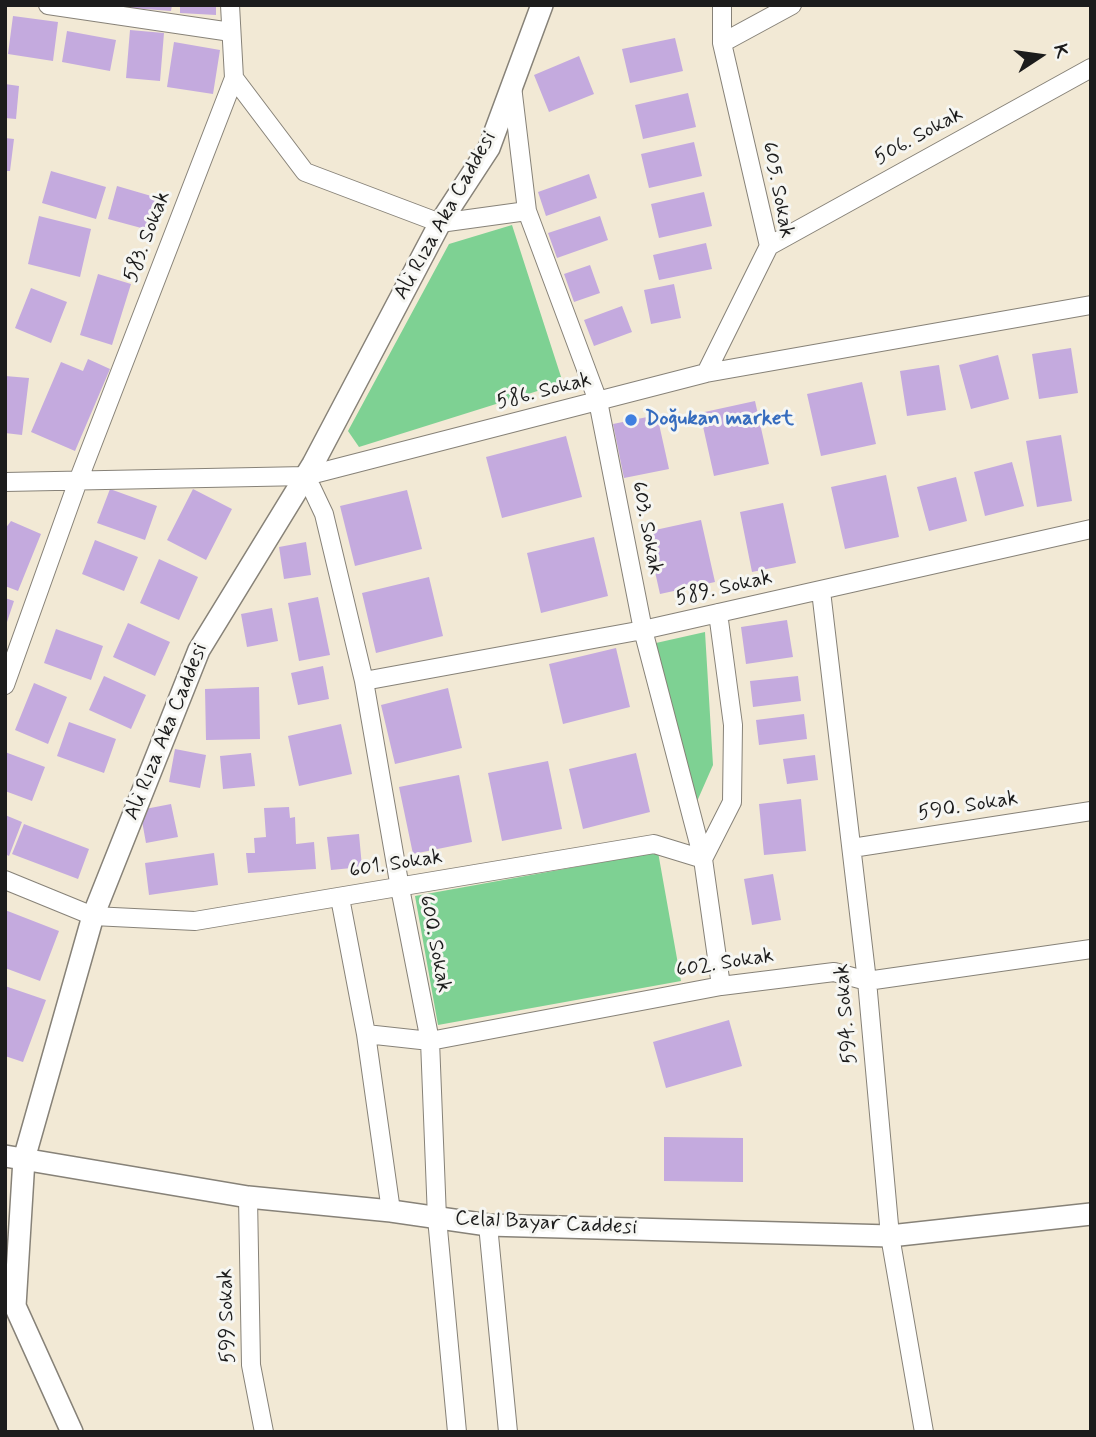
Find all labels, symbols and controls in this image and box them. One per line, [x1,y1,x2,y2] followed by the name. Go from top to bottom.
[1005,21,1075,91] north arrow
[1047,42,1075,61] text: K
[870,102,968,172] street label: 506. Sokak
[389,128,503,304] street label: Ali Rıza Aka Caddesi
[755,140,799,240] street label: 605. Sokak
[119,188,177,286] street label: 583. Sokak
[494,368,594,416] street label: 586. Sokak
[645,407,794,433] place label: Doğukan market
[623,412,639,428] marker: Doğukan market
[625,479,667,577] street label: 603. Sokak
[673,566,775,612] street label: 589. Sokak
[120,640,214,824] street label: Ali Rıza Aka Caddesi
[916,787,1020,827] street label: 590. Sokak
[348,845,444,885] street label: 601. Sokak
[412,893,456,995] street label: 600. Sokak
[674,944,776,984] street label: 602. Sokak
[830,963,864,1065] street label: 594. Sokak
[454,1207,638,1241] street label: Celal Bayar Caddesi
[214,1268,242,1364] street label: 599 Sokak

